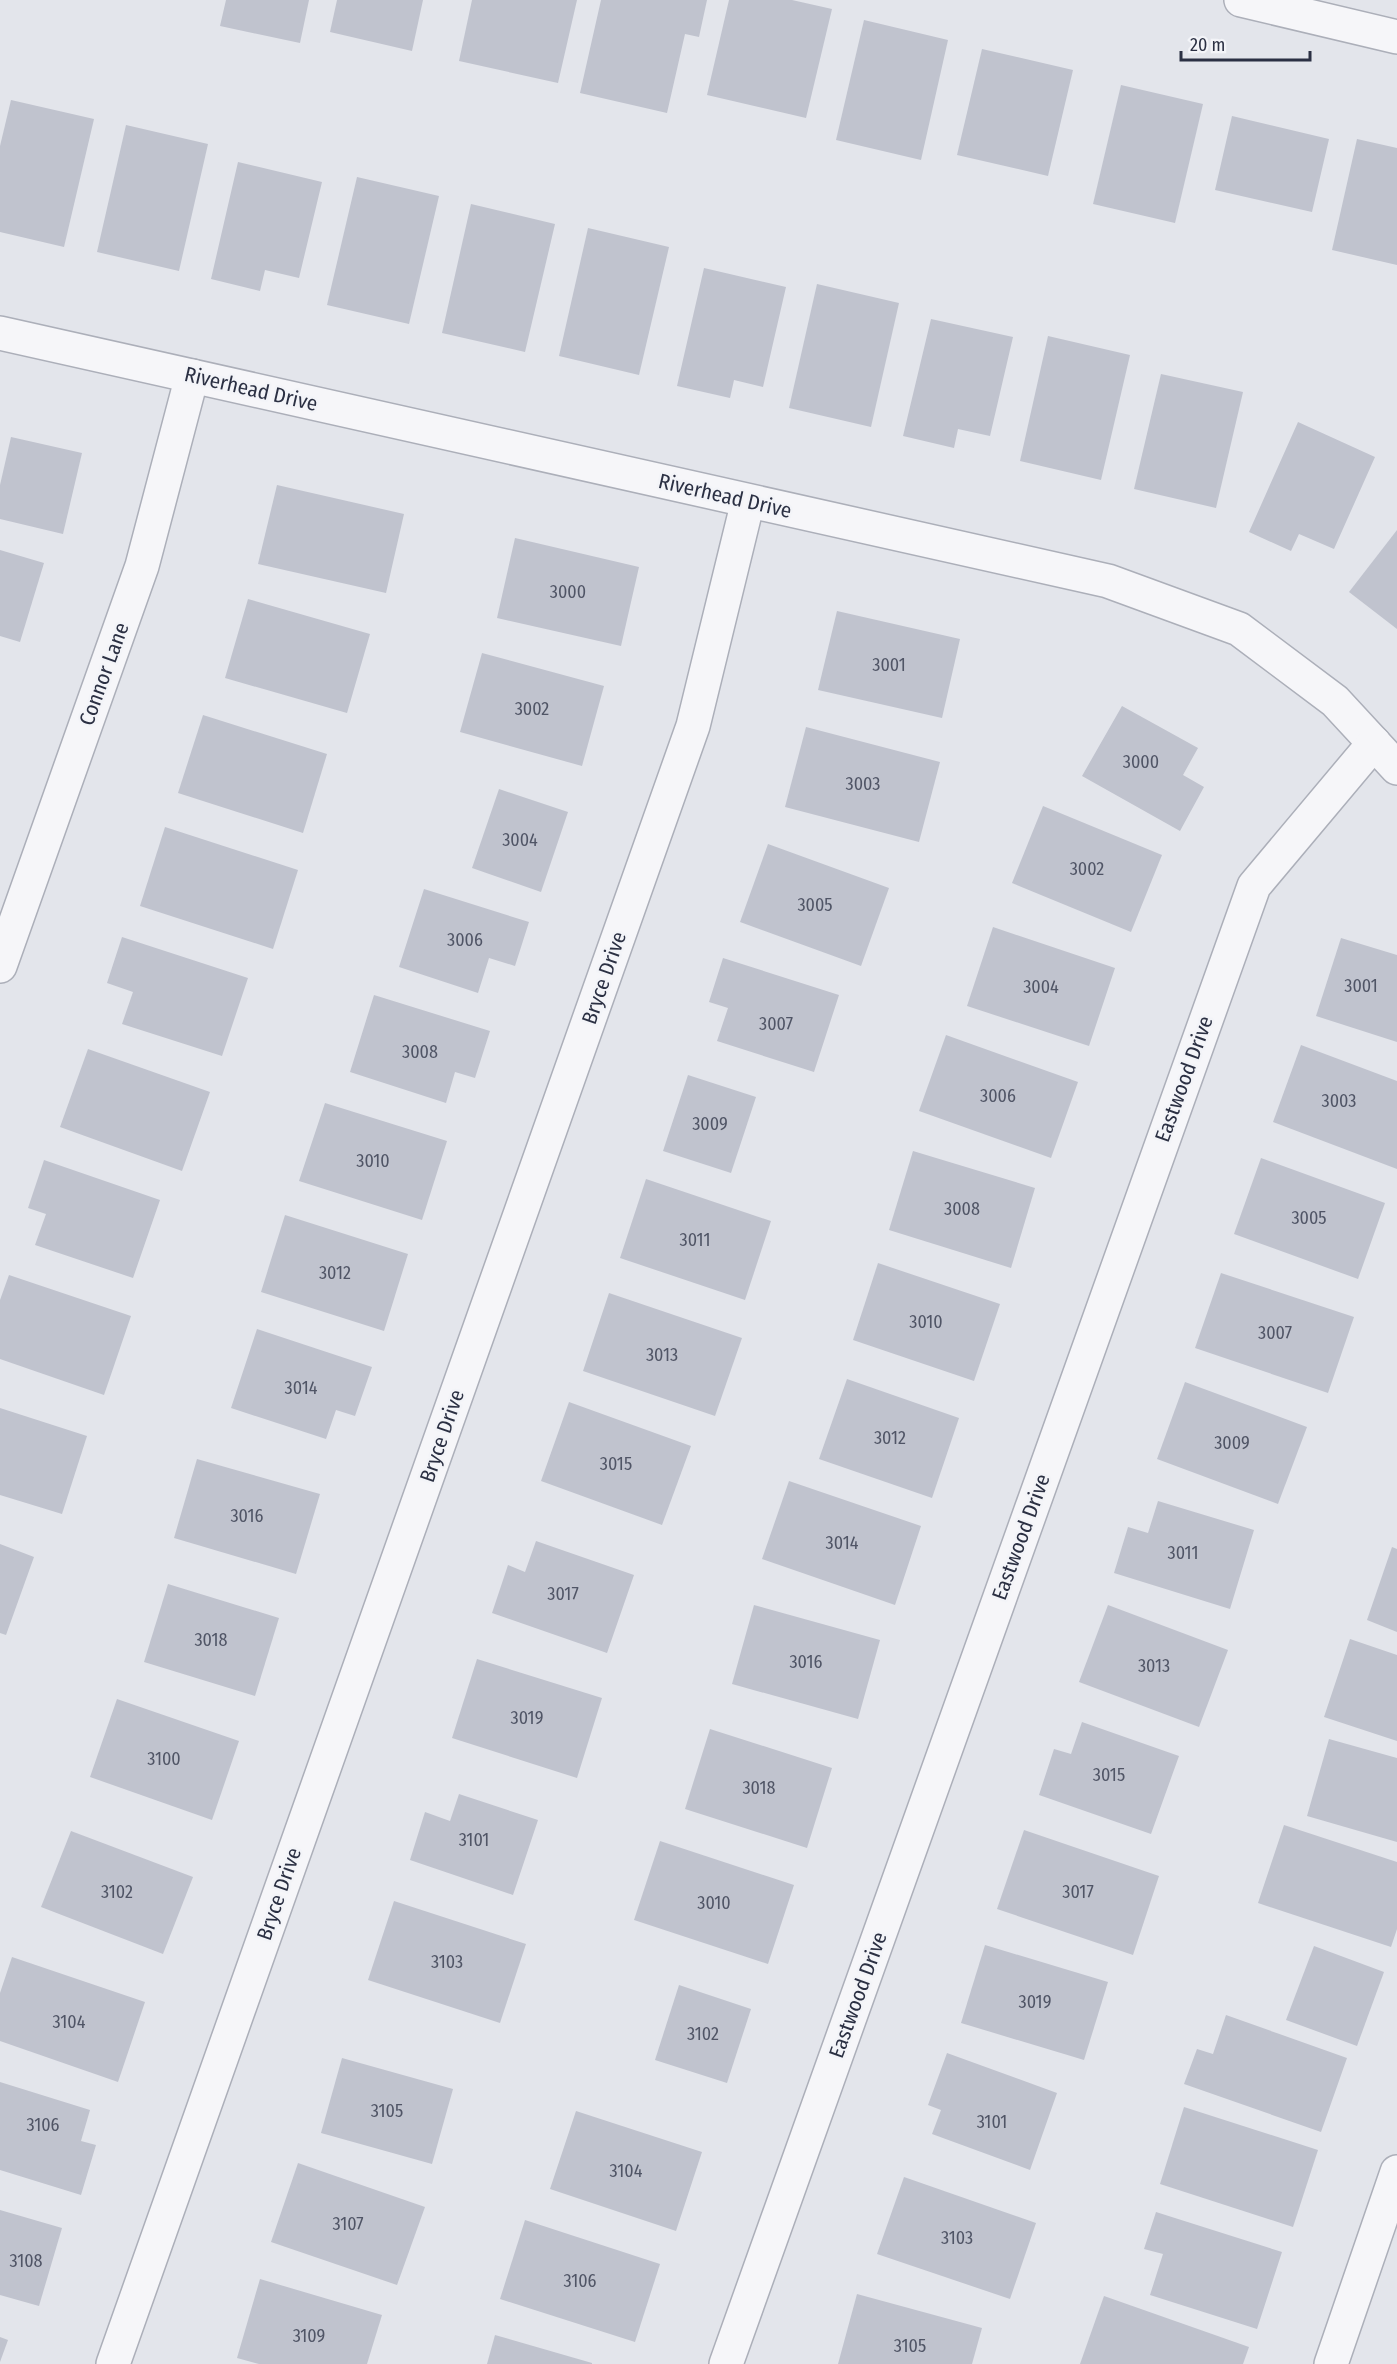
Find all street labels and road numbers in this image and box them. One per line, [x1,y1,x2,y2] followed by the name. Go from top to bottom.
[182,361,320,417] street label: Riverhead Drive
[656,468,794,524] street label: Riverhead Drive
[73,619,135,729] street label: Connor Lane
[576,928,632,1028] street label: Bryce Drive
[1149,1012,1219,1146] street label: Eastwood Drive
[414,1386,470,1486] street label: Bryce Drive
[986,1470,1056,1604] street label: Eastwood Drive
[251,1844,307,1944] street label: Bryce Drive
[823,1928,893,2062] street label: Eastwood Drive

